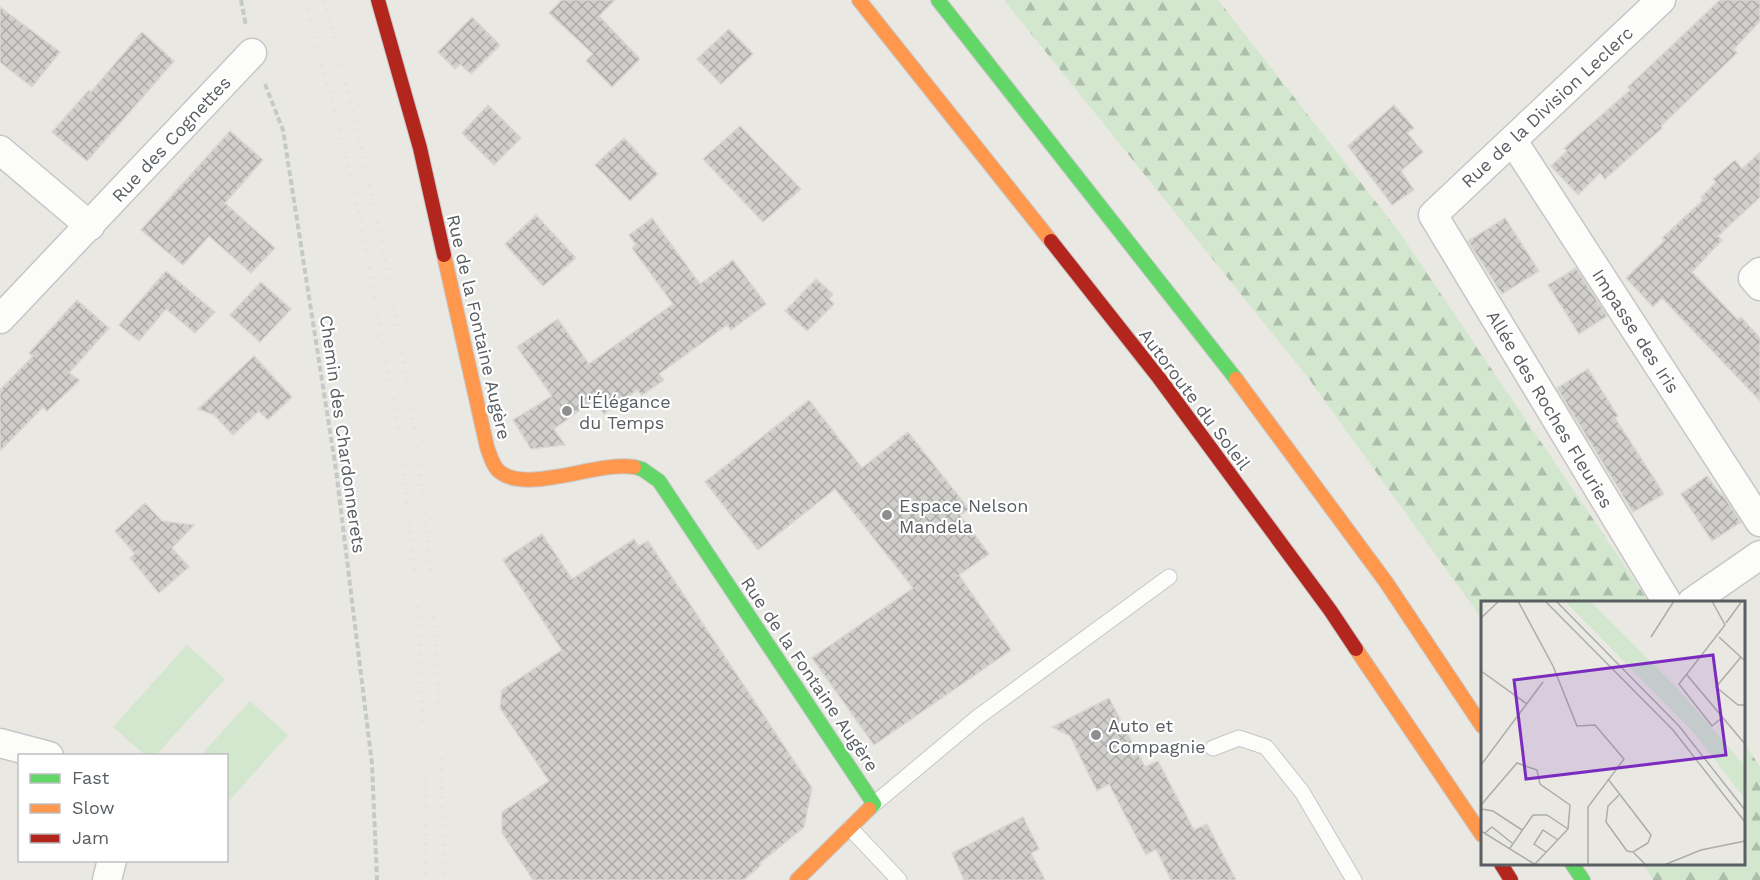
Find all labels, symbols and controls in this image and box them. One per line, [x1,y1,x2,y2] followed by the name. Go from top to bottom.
[1457,22,1637,192] street label: Rue de la Division Leclerc
[107,72,235,206] street label: Rue des Cognettes
[443,213,515,441] street label: Rue de la Fontaine Augère
[1588,265,1684,397] street label: Impasse des Iris
[1483,306,1617,512] street label: Allée des Roches Fleuries
[316,314,370,554] street label: Chemin des Chardonnerets
[1135,324,1255,474] street label: Autoroute du Soleil
[579,391,671,433] place label: L'Élégance du Temps
[560,404,574,418] marker: L'Élégance du Temps
[899,495,1028,537] place label: Espace Nelson Mandela
[880,508,894,522] marker: Espace Nelson Mandela
[737,573,883,775] street label: Rue de la Fontaine Augère
[1481,601,1745,865] inset map
[1108,715,1206,757] place label: Auto et Compagnie
[1089,728,1103,742] marker: Auto et Compagnie
[18,754,228,862] legend
[72,767,110,788] text: Fast
[72,797,115,818] text: Slow
[72,827,109,848] text: Jam

